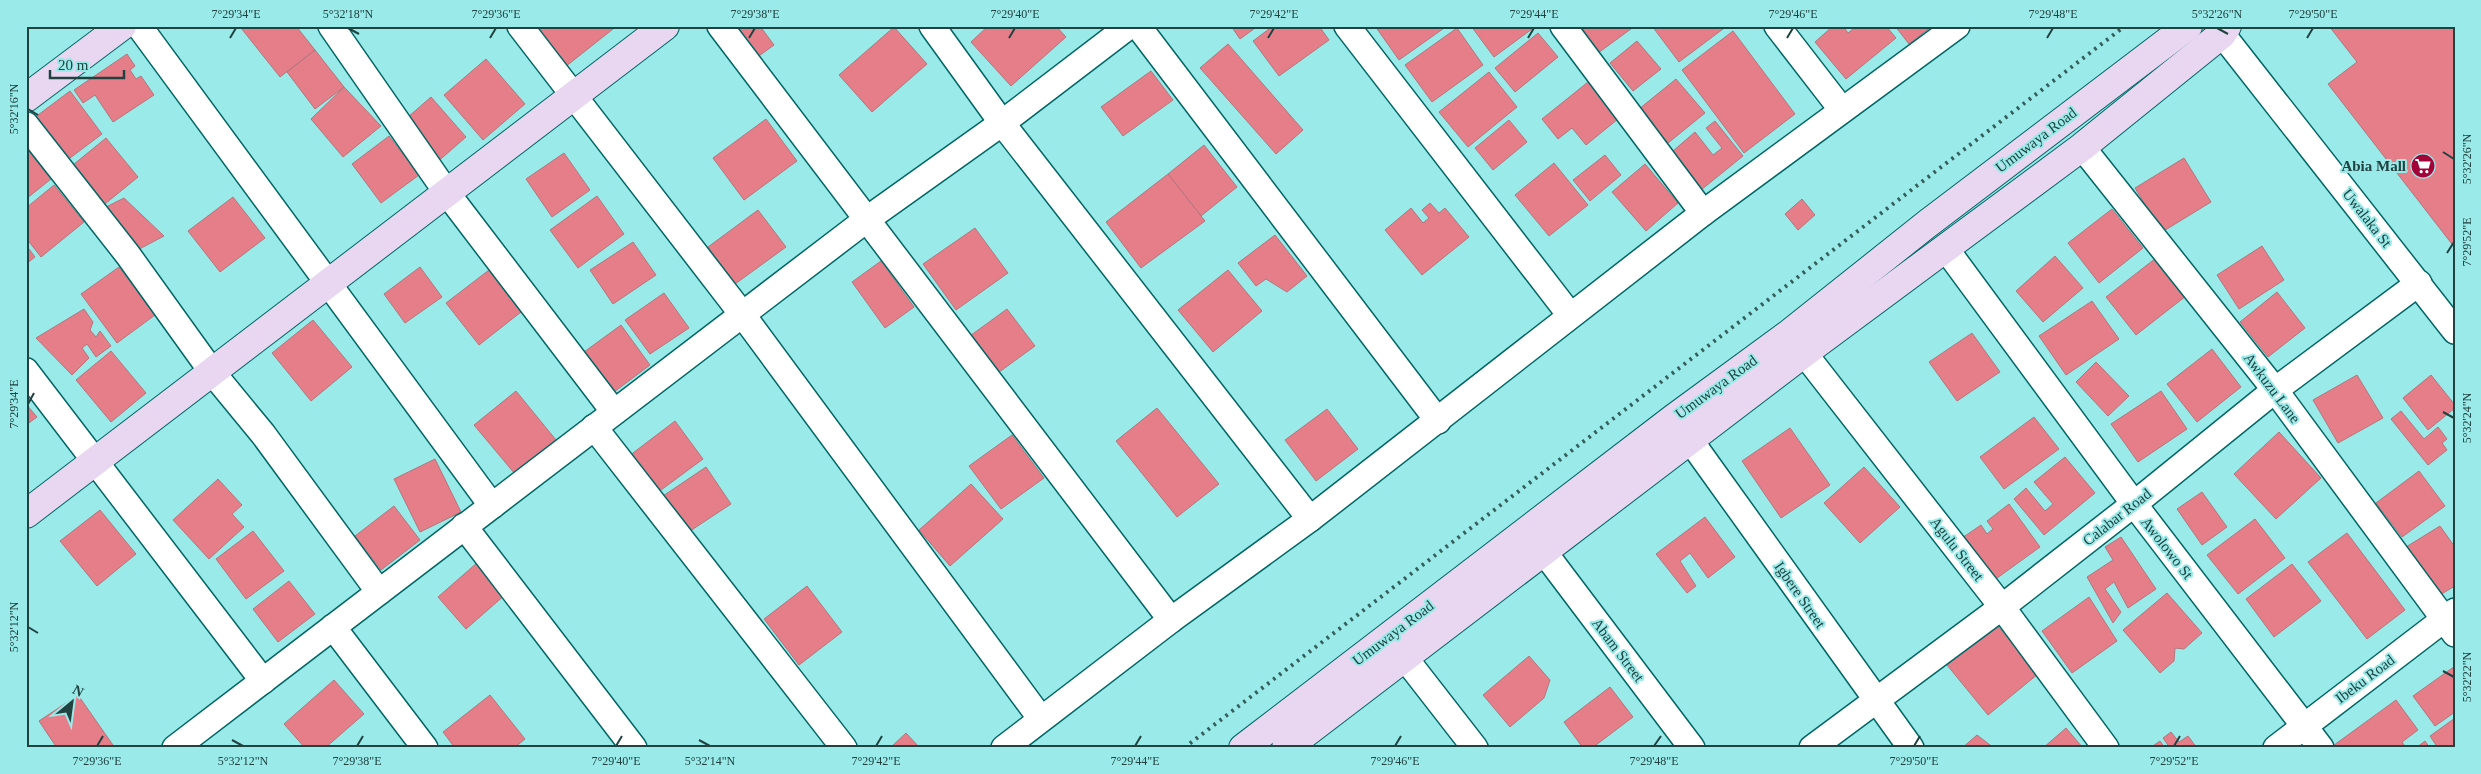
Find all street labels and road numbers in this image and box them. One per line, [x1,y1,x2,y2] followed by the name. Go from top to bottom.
[1992,104,2080,176] street label: Umuwaya Road
[2339,186,2395,251] street label: Uwalaka St
[2241,350,2304,426] street label: Awkuzu Lane
[1672,352,1760,422] street label: Umuwaya Road
[2080,485,2155,549] street label: Calabar Road
[1927,514,1987,585] street label: Agulu Street
[2138,514,2197,583] street label: Awolowo St
[1771,559,1829,632] street label: Igbere Street
[1349,597,1437,669] street label: Umuwaya Road
[1589,615,1648,686] street label: Abam Street
[2332,651,2398,706] street label: Ibeku Road

